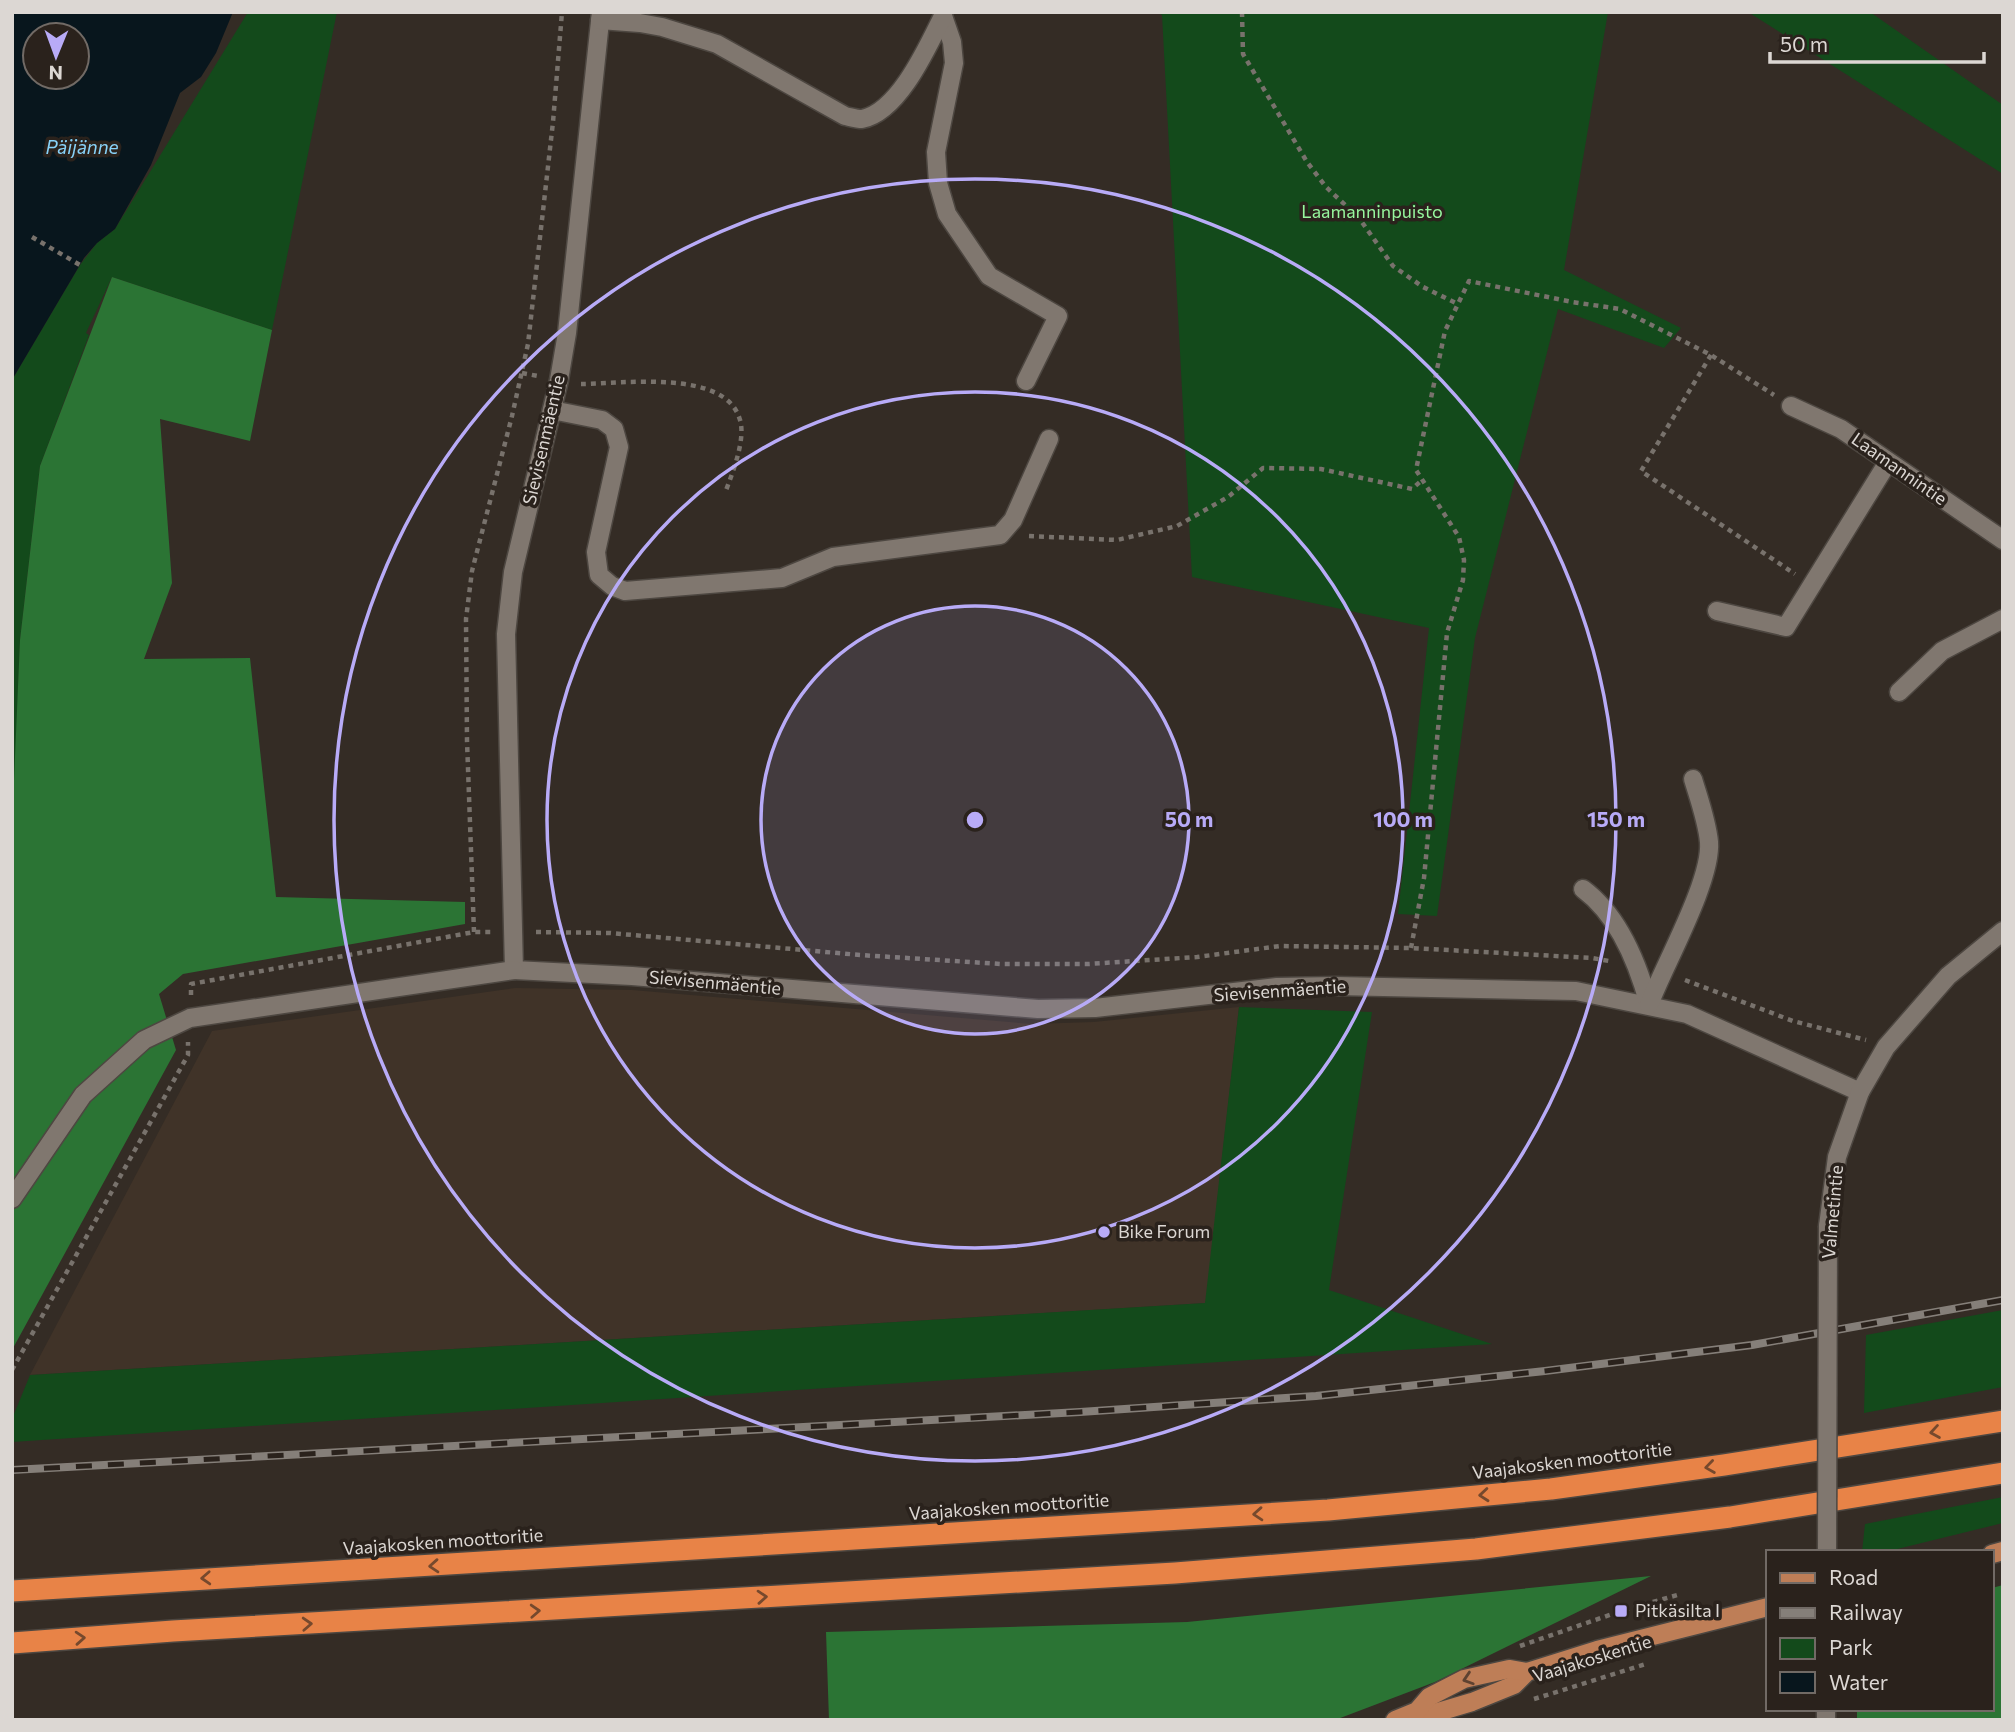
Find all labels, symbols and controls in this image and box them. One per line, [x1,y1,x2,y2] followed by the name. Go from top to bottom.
[21,21,91,91] north arrow
[1770,21,1983,65] scale bar
[1780,31,1828,56] text: 50 m
[48,62,63,85] text: N
[45,135,119,158] water label: Päijänne
[1301,200,1443,222] park label: Laamanninpuisto
[517,373,569,507] street label: Sievisenmäentie
[1848,427,1951,509] street label: Laamannintie
[1165,806,1213,831] text: 50 m
[1373,806,1433,831] text: 100 m
[1587,806,1645,831] text: 150 m
[963,808,987,832] centre of rings
[648,965,782,999] street label: Sievisenmäentie
[1213,974,1347,1006] street label: Sievisenmäentie
[1817,1164,1847,1260] street label: Valmetintie
[1118,1220,1210,1242] place label: Bike Forum
[1096,1224,1112,1240] marker: Bike Forum
[1929,1424,1941,1439] one-way arrow
[1471,1437,1673,1483] street label: Vaajakosken moottoritie
[1704,1459,1716,1474] one-way arrow
[908,1488,1110,1524] street label: Vaajakosken moottoritie
[1479,1488,1490,1503] one-way arrow
[1252,1507,1263,1522] one-way arrow
[342,1523,544,1559] street label: Vaajakosken moottoritie
[1766,1550,1994,1711] legend
[428,1558,439,1573] one-way arrow
[1829,1564,1878,1589] text: Road
[201,1571,212,1586] one-way arrow
[756,1590,767,1605] one-way arrow
[1635,1599,1720,1621] place label: Pitkäsilta I
[1829,1599,1903,1624] text: Railway
[1613,1603,1629,1619] marker: Pitkäsilta I
[529,1604,540,1619] one-way arrow
[302,1616,313,1631] one-way arrow
[1530,1630,1654,1687] street label: Vaajakoskentie
[75,1631,86,1646] one-way arrow
[1829,1634,1873,1659] text: Park
[1829,1669,1888,1694] text: Water
[1462,1671,1474,1686] one-way arrow

